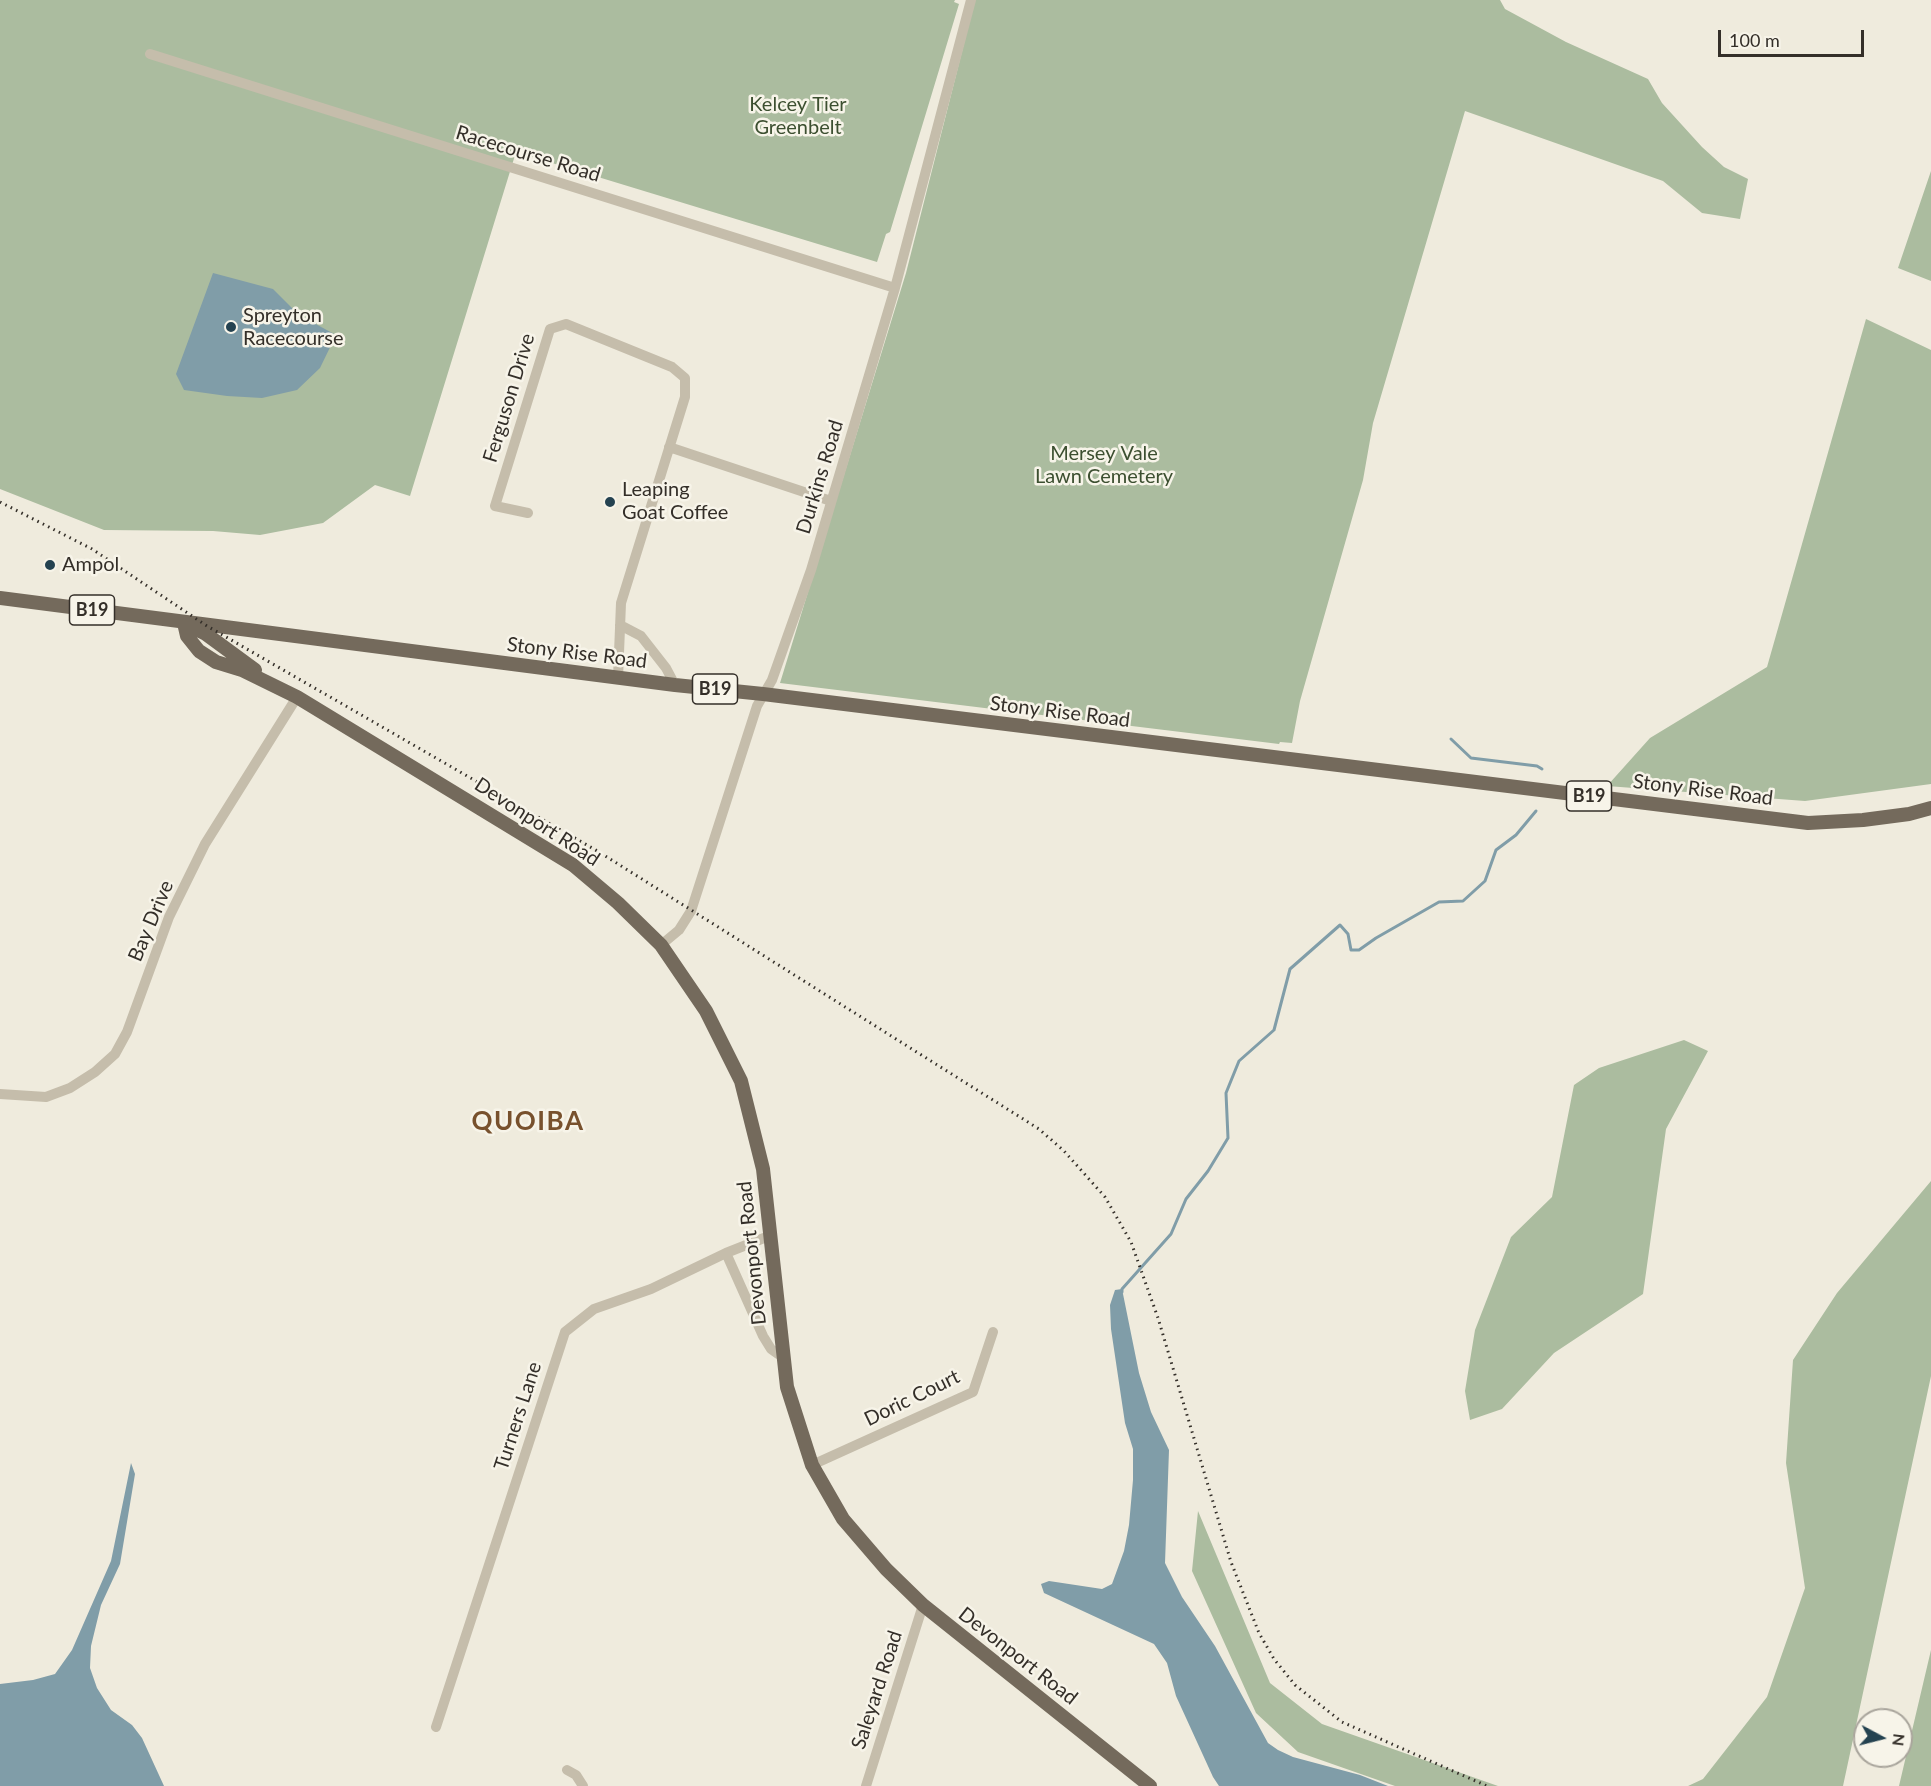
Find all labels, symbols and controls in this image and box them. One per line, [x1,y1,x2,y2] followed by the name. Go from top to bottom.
[1721,18,1866,56] scale bar
[1729,29,1780,51] text: 100 m
[749,93,847,140] park label: Kelcey Tier Greenbelt
[453,121,603,187] street label: Racecourse Road
[243,304,344,351] place label: Spreyton Racecourse
[224,320,238,334] marker: Spreyton Racecourse
[478,331,540,465] street label: Ferguson Drive
[791,417,849,537] street label: Durkins Road
[1035,442,1173,489] park label: Mersey Vale Lawn Cemetery
[622,478,728,525] place label: Leaping Goat Coffee
[603,495,617,509] marker: Leaping Goat Coffee
[62,553,119,577] place label: Ampol
[43,558,57,572] marker: Ampol
[70,595,115,625] road number: B19
[506,632,648,674] street label: Stony Rise Road
[692,674,738,704] road number: B19
[989,691,1131,733] street label: Stony Rise Road
[1632,769,1774,811] street label: Stony Rise Road
[470,773,604,871] street label: Devonport Road
[1566,781,1612,811] road number: B19
[123,877,179,965] street label: Bay Drive
[472,1106,584,1138] district label: QUOIBA
[733,1180,771,1326] street label: Devonport Road
[489,1359,547,1473] street label: Turners Lane
[860,1365,964,1431] street label: Doric Court
[954,1602,1082,1710] street label: Devonport Road
[847,1628,907,1752] street label: Saleyard Road
[1853,1708,1913,1768] north arrow
[1889,1733,1910,1747] text: N

